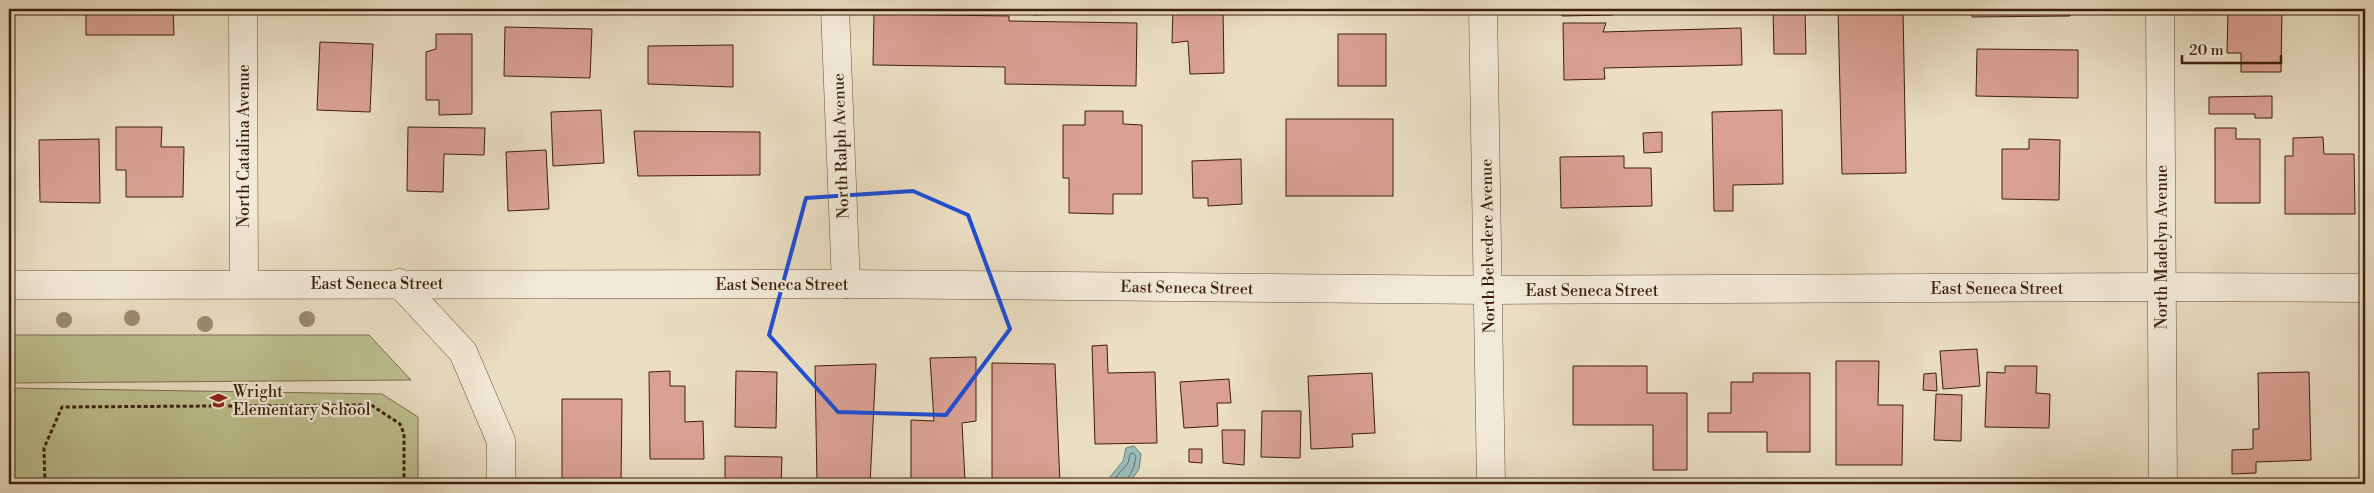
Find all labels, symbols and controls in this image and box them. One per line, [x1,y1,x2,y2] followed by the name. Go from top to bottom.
[2182,32,2280,64] scale bar
[2189,41,2224,60] text: 20 m
[234,64,254,228] street label: North Catalina Avenue
[828,73,854,219] street label: North Ralph Avenue
[1476,158,1500,334] street label: North Belvedere Avenue
[2152,165,2172,329] street label: North Madelyn Avenue
[310,274,444,294] street label: East Seneca Street
[715,275,849,295] street label: East Seneca Street
[1120,277,1254,299] street label: East Seneca Street
[1930,279,2064,299] street label: East Seneca Street
[1525,281,1659,301] street label: East Seneca Street
[232,382,371,420] place label: Wright Elementary School
[209,390,229,410] school or university icon: Wright Elementary School

